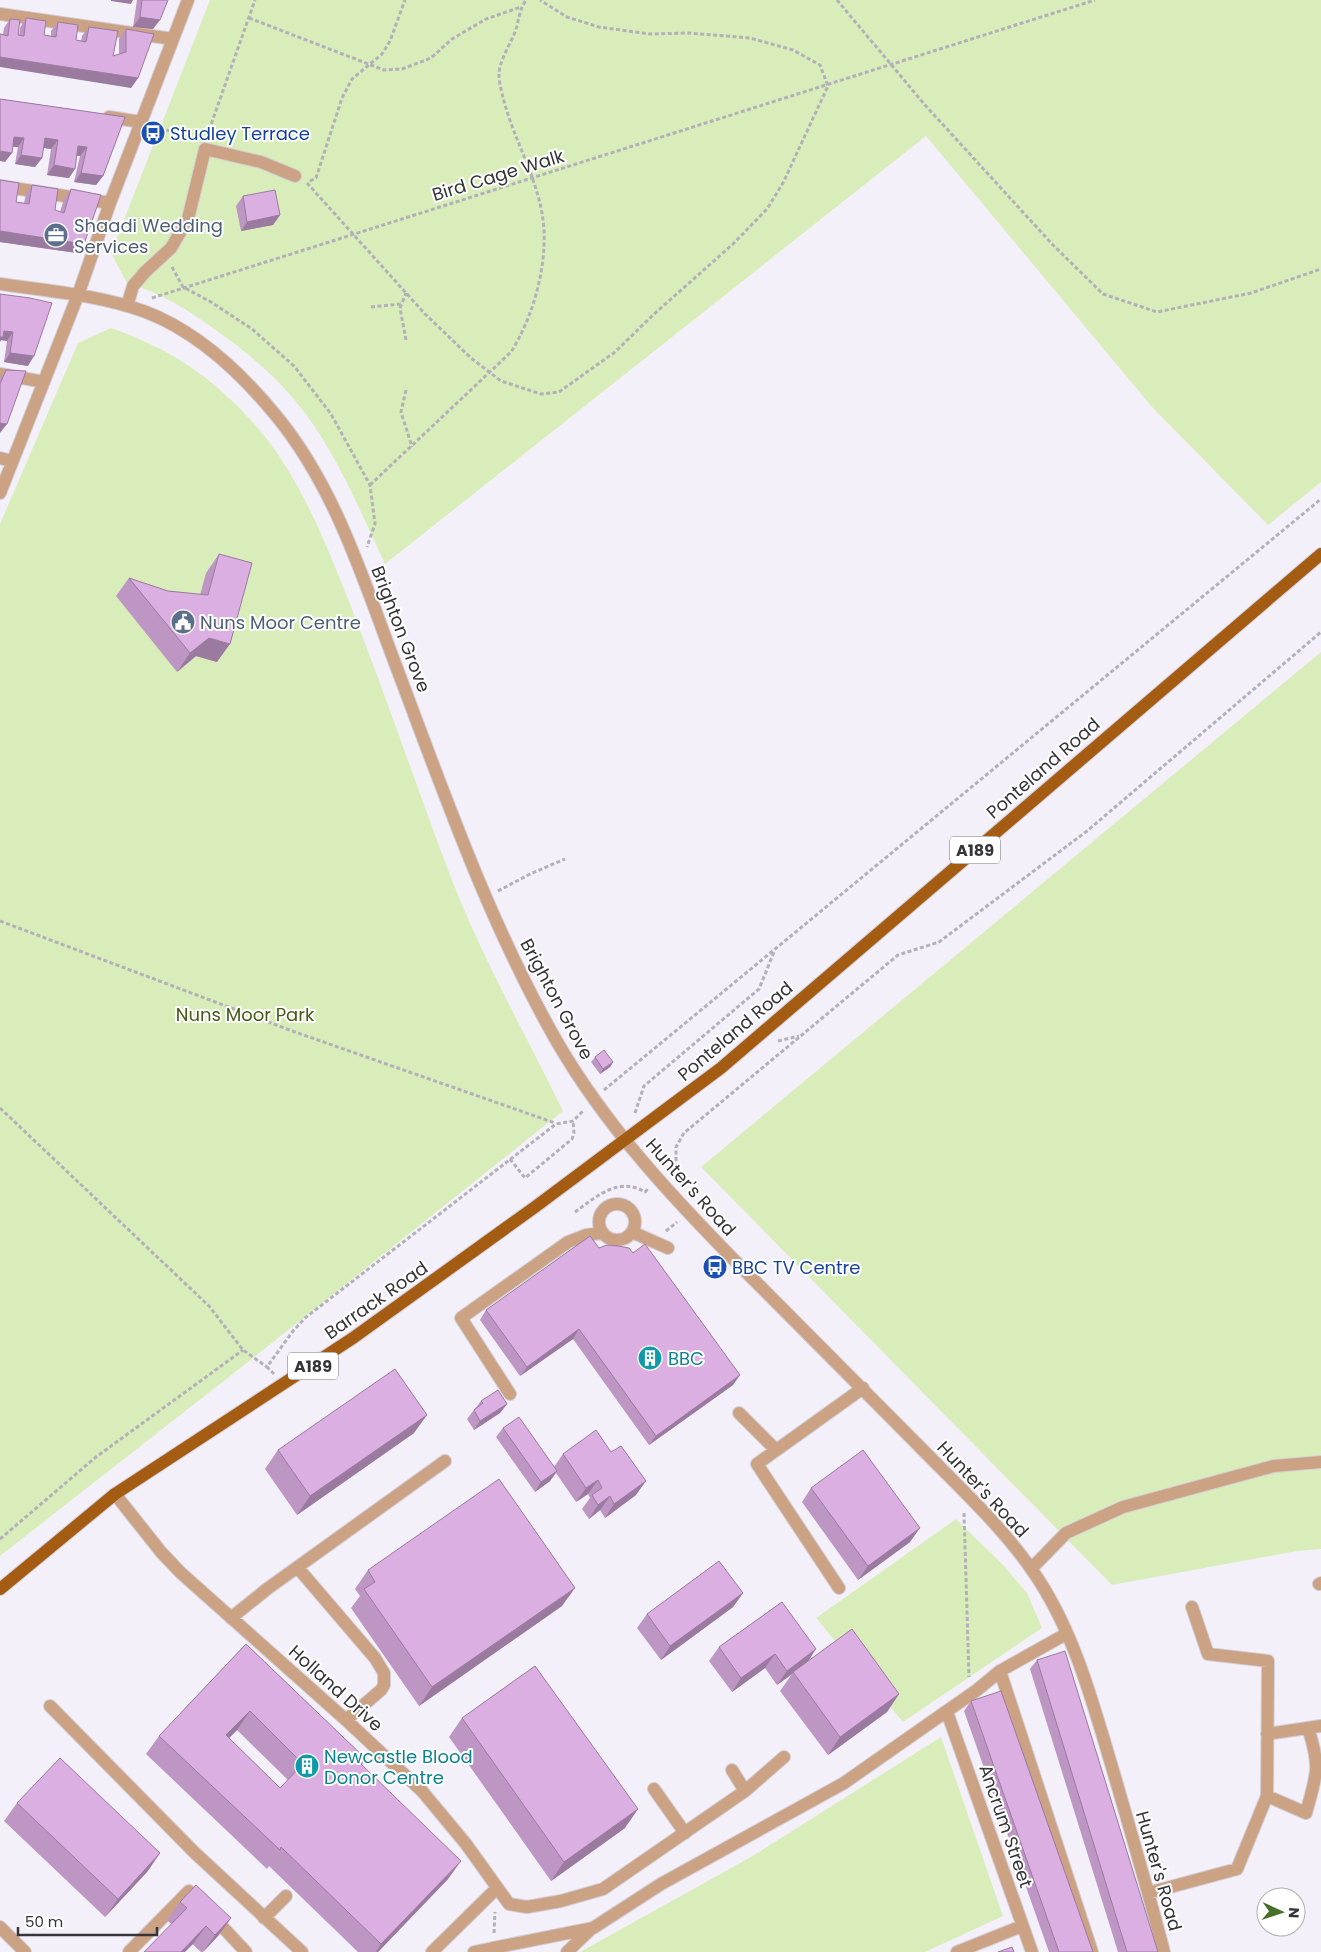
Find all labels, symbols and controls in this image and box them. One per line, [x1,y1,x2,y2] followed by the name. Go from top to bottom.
[140,120,166,146] bus stop icon: Studley Terrace
[170,121,310,146] place label: Studley Terrace
[429,143,568,207] street label: Bird Cage Walk
[74,213,223,259] place label: Shaadi Wedding Services
[43,222,69,248] office icon: Shaadi Wedding Services
[365,562,437,696] street label: Brighton Grove
[170,609,196,635] public building icon: Nuns Moor Centre
[200,610,361,635] place label: Nuns Moor Centre
[981,712,1105,824] street label: Ponteland Road
[950,836,1000,864] road number: A189
[515,934,599,1064] street label: Brighton Grove
[672,975,798,1087] street label: Ponteland Road
[176,1002,315,1027] park label: Nuns Moor Park
[640,1133,742,1241] street label: Hunter's Road
[702,1254,728,1280] bus stop icon: BBC TV Centre
[319,1255,433,1345] street label: Barrack Road
[732,1255,860,1280] place label: BBC TV Centre
[637,1345,663,1371] building icon: BBC
[668,1346,704,1371] place label: BBC
[288,1352,338,1380] road number: A189
[932,1435,1034,1543] street label: Hunter's Road
[284,1639,388,1737] street label: Holland Drive
[324,1744,473,1790] place label: Newcastle Blood Donor Centre
[294,1753,320,1779] building icon: Newcastle Blood Donor Centre
[973,1761,1039,1891] street label: Ancrum Street
[1130,1808,1188,1934] street label: Hunter's Road
[1256,1887,1306,1937] north arrow
[18,1904,156,1936] scale bar
[1284,1907,1304,1918] text: N
[25,1911,63,1932] text: 50 m

